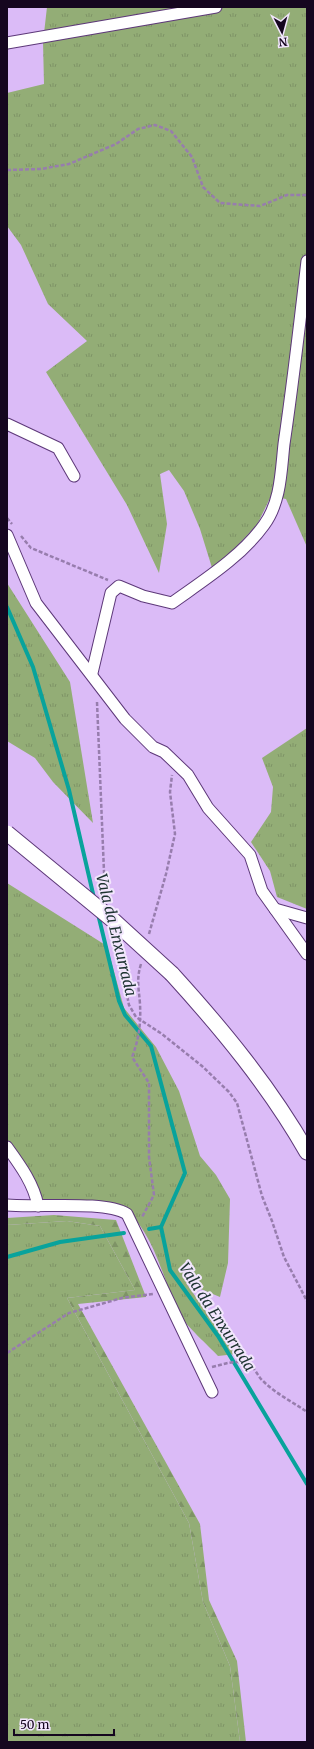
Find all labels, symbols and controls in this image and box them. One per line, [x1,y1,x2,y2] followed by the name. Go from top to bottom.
[262,12,302,52] north arrow
[278,35,288,49] text: N
[92,872,141,998] water label: Vala da Enxurrada
[175,1259,260,1375] water label: Vala da Enxurrada
[14,1711,114,1737] scale bar
[20,1717,49,1732] text: 50 m

